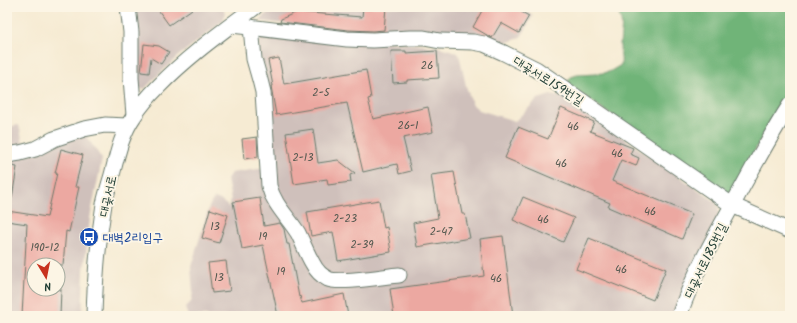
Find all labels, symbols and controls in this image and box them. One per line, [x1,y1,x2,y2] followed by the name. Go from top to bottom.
[509,51,588,111] street label: 대곶서로159번길
[421,57,433,75] house number: 26
[312,84,331,102] house number: 2-5
[397,117,419,135] house number: 26-1
[567,118,579,136] house number: 46
[611,145,623,163] house number: 46
[292,149,314,167] house number: 2-13
[555,155,567,173] house number: 46
[94,174,123,219] street label: 대곶서로
[644,203,656,221] house number: 46
[333,210,357,228] house number: 2-23
[537,211,549,229] house number: 46
[210,218,220,236] house number: 13
[679,219,734,302] street label: 대곶서로185번길
[430,223,453,241] house number: 2-47
[78,226,100,248] bus stop icon: 대벽2리입구
[103,228,163,249] place label: 대벽2리입구
[259,228,268,246] house number: 19
[350,236,374,254] house number: 2-39
[30,239,60,257] house number: 190-12
[26,257,66,297] north arrow
[615,261,627,279] house number: 46
[277,263,286,281] house number: 19
[214,269,224,287] house number: 13
[490,270,502,288] house number: 46
[43,276,53,295] text: N

